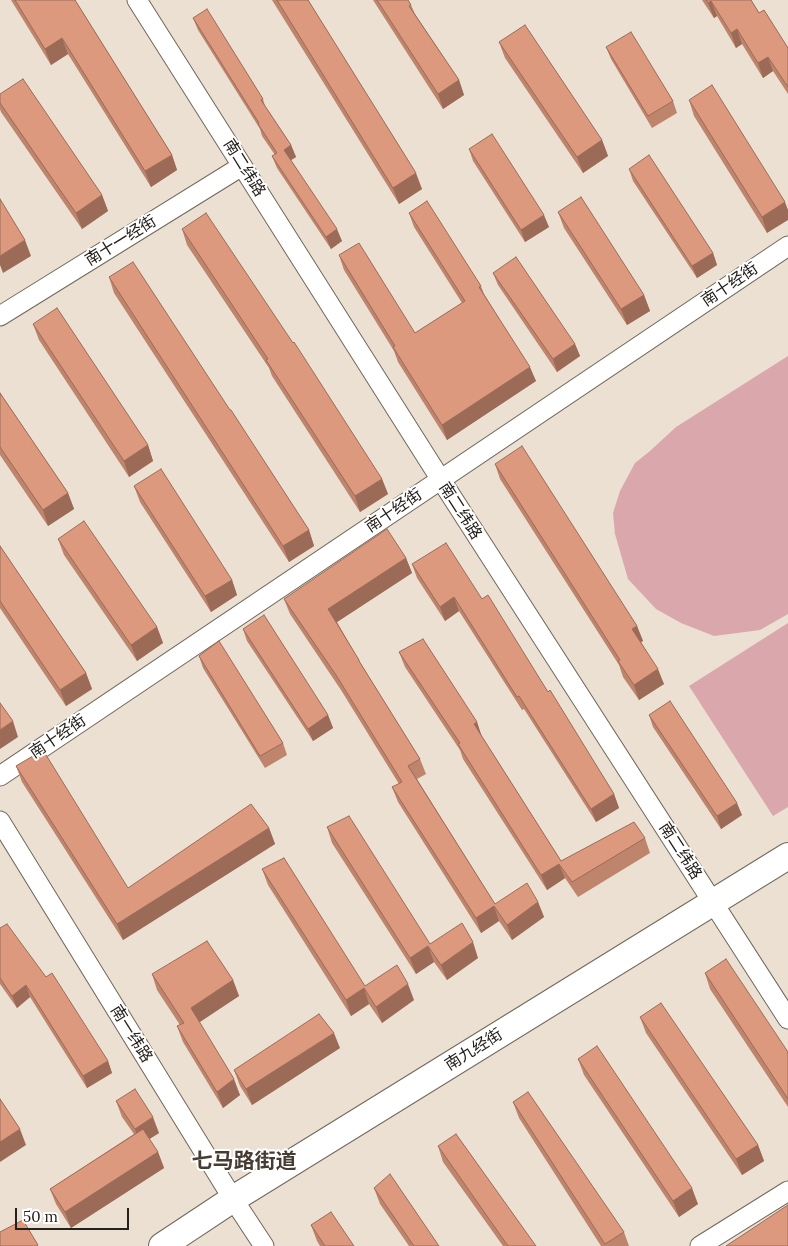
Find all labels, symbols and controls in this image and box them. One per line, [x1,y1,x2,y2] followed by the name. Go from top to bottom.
[219,136,269,200] street label: 南二纬路
[82,212,160,270] street label: 南十一经街
[698,259,762,311] street label: 南十经街
[435,479,485,543] street label: 南二纬路
[362,485,426,537] street label: 南十经街
[26,711,90,763] street label: 南十经街
[655,819,705,883] street label: 南二纬路
[106,1002,156,1066] street label: 南一纬路
[442,1025,506,1075] street label: 南九经街
[192,1149,296,1175] district label: 七马路街道
[18,1198,131,1230] scale bar
[23,1207,58,1226] text: 50 m

